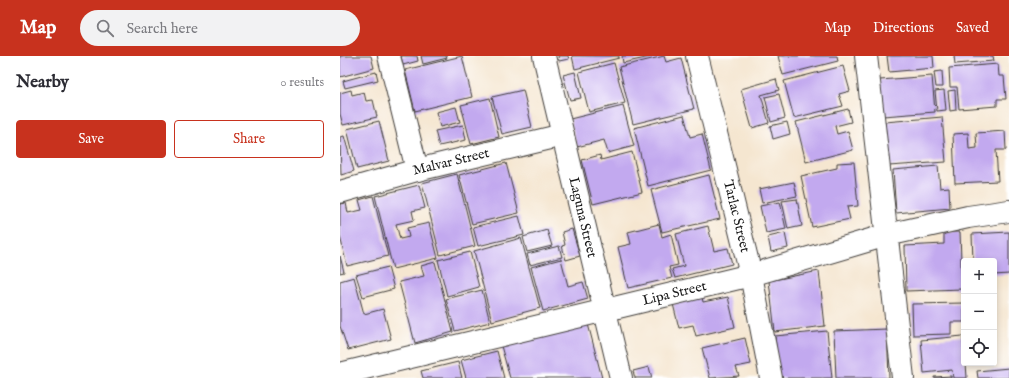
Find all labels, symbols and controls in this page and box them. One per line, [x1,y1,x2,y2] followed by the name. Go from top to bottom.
[80,10,360,46] search box
[20,16,56,40] text: Map
[94,17,116,39] icon: search
[126,19,198,38] text: Search here
[824,19,851,37] text: Map
[873,19,934,37] text: Directions
[956,19,989,37] text: Saved
[16,72,69,93] text: Nearby
[280,74,324,91] text: 0 results
[16,120,166,158] button: Save
[174,120,324,158] button: Share
[411,144,491,180] street label: Malvar Street
[564,175,601,260] street label: Laguna Street
[719,178,754,255] street label: Tarlac Street
[961,258,997,366] map controls
[961,258,997,294] button: +
[641,277,708,310] street label: Lipa Street
[961,294,997,330] button: −
[961,330,997,366] button: locate

